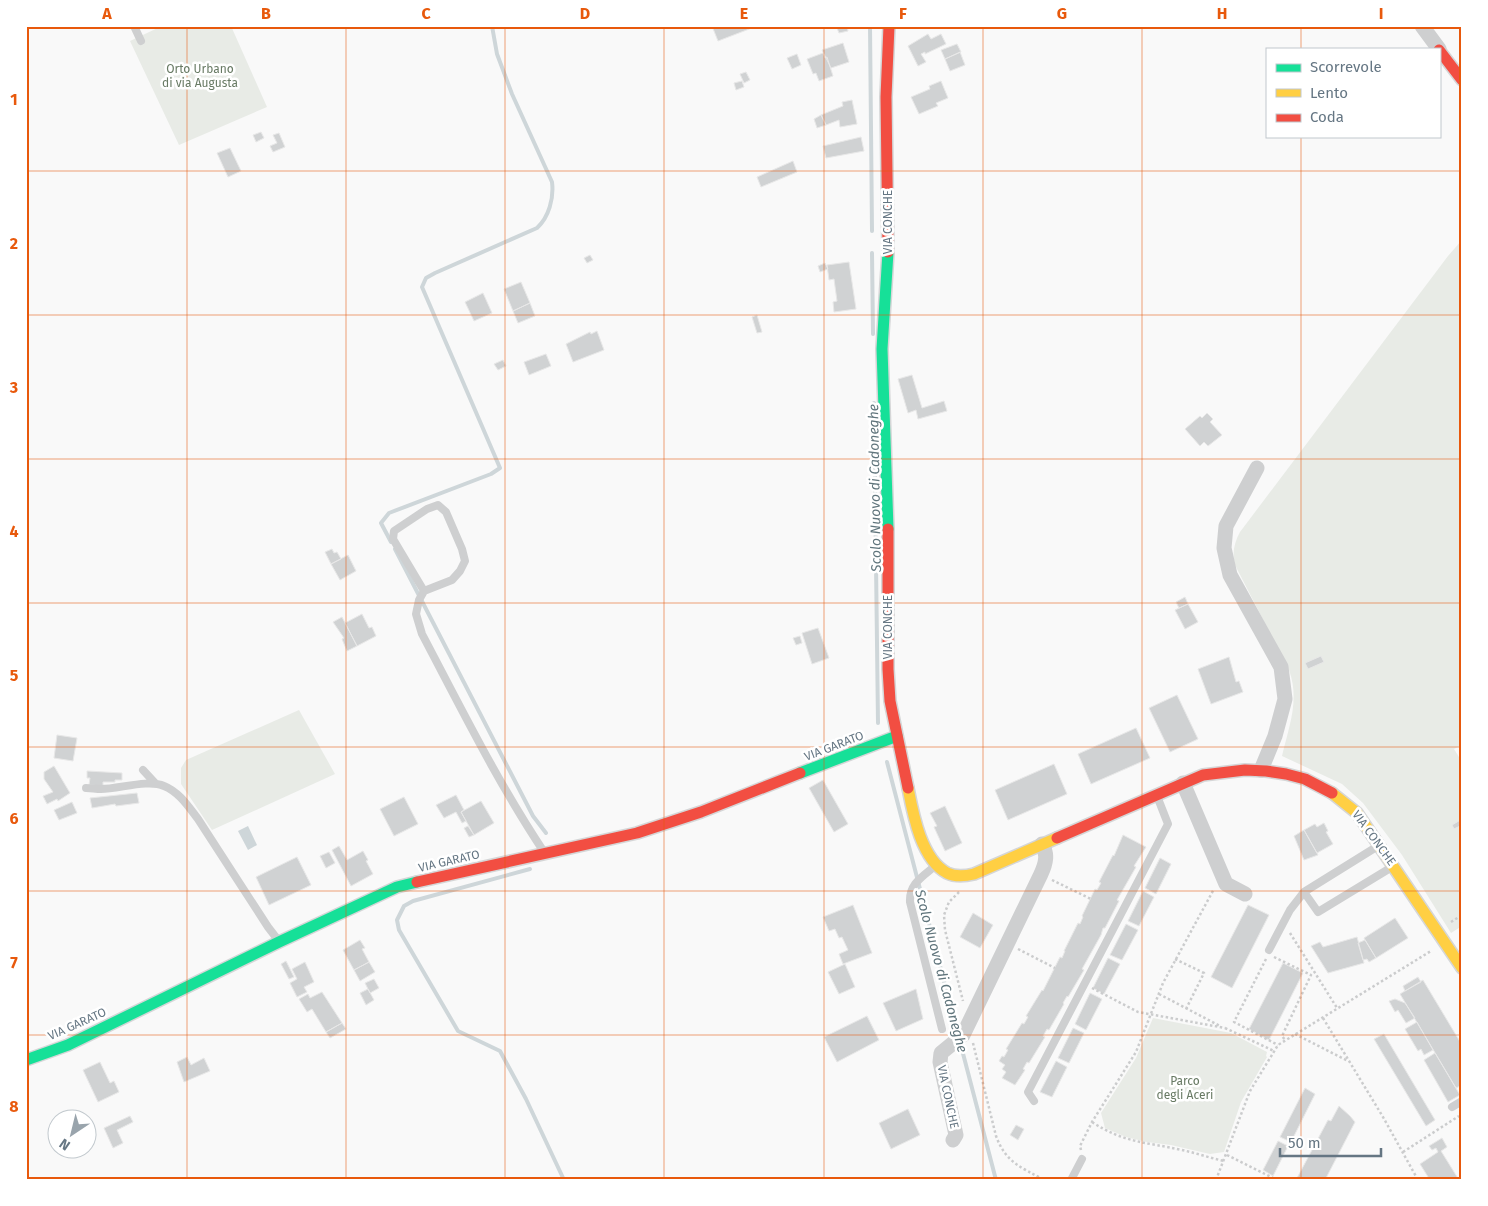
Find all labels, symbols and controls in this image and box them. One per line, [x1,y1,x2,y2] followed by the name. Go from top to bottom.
[101,4,112,23] text: A
[261,4,271,23] text: B
[421,4,431,23] text: C
[580,4,590,23] text: D
[740,4,748,23] text: E
[899,4,907,23] text: F
[1057,4,1067,23] text: G
[1217,4,1227,23] text: H
[1379,4,1383,23] text: I
[1266,48,1440,138] legend
[1310,58,1382,76] text: Scorrevole
[162,62,238,90] park label: Orto Urbano di via Augusta
[1310,84,1348,102] text: Lento
[10,90,18,109] text: 1
[1310,108,1344,126] text: Coda
[881,190,895,254] street label: VIA CONCHE
[10,234,18,253] text: 2
[9,378,18,397] text: 3
[865,404,885,573] water label: Scolo Nuovo di Cadoneghe
[9,522,19,541] text: 4
[881,595,895,659] street label: VIA CONCHE
[10,666,19,685] text: 5
[802,728,866,764] street label: VIA GARATO
[1349,808,1399,868] street label: VIA CONCHE
[9,809,19,828] text: 6
[417,847,481,875] street label: VIA GARATO
[911,887,971,1054] water label: Scolo Nuovo di Cadoneghe
[10,953,18,972] text: 7
[46,1005,108,1043] street label: VIA GARATO
[934,1064,962,1130] street label: VIA CONCHE
[1157,1074,1213,1102] park label: Parco degli Aceri
[9,1097,19,1116] text: 8
[48,1108,98,1158] north arrow
[1280,1126,1382,1158] scale bar
[1288,1134,1321,1152] text: 50 m
[56,1135,74,1154] text: N

